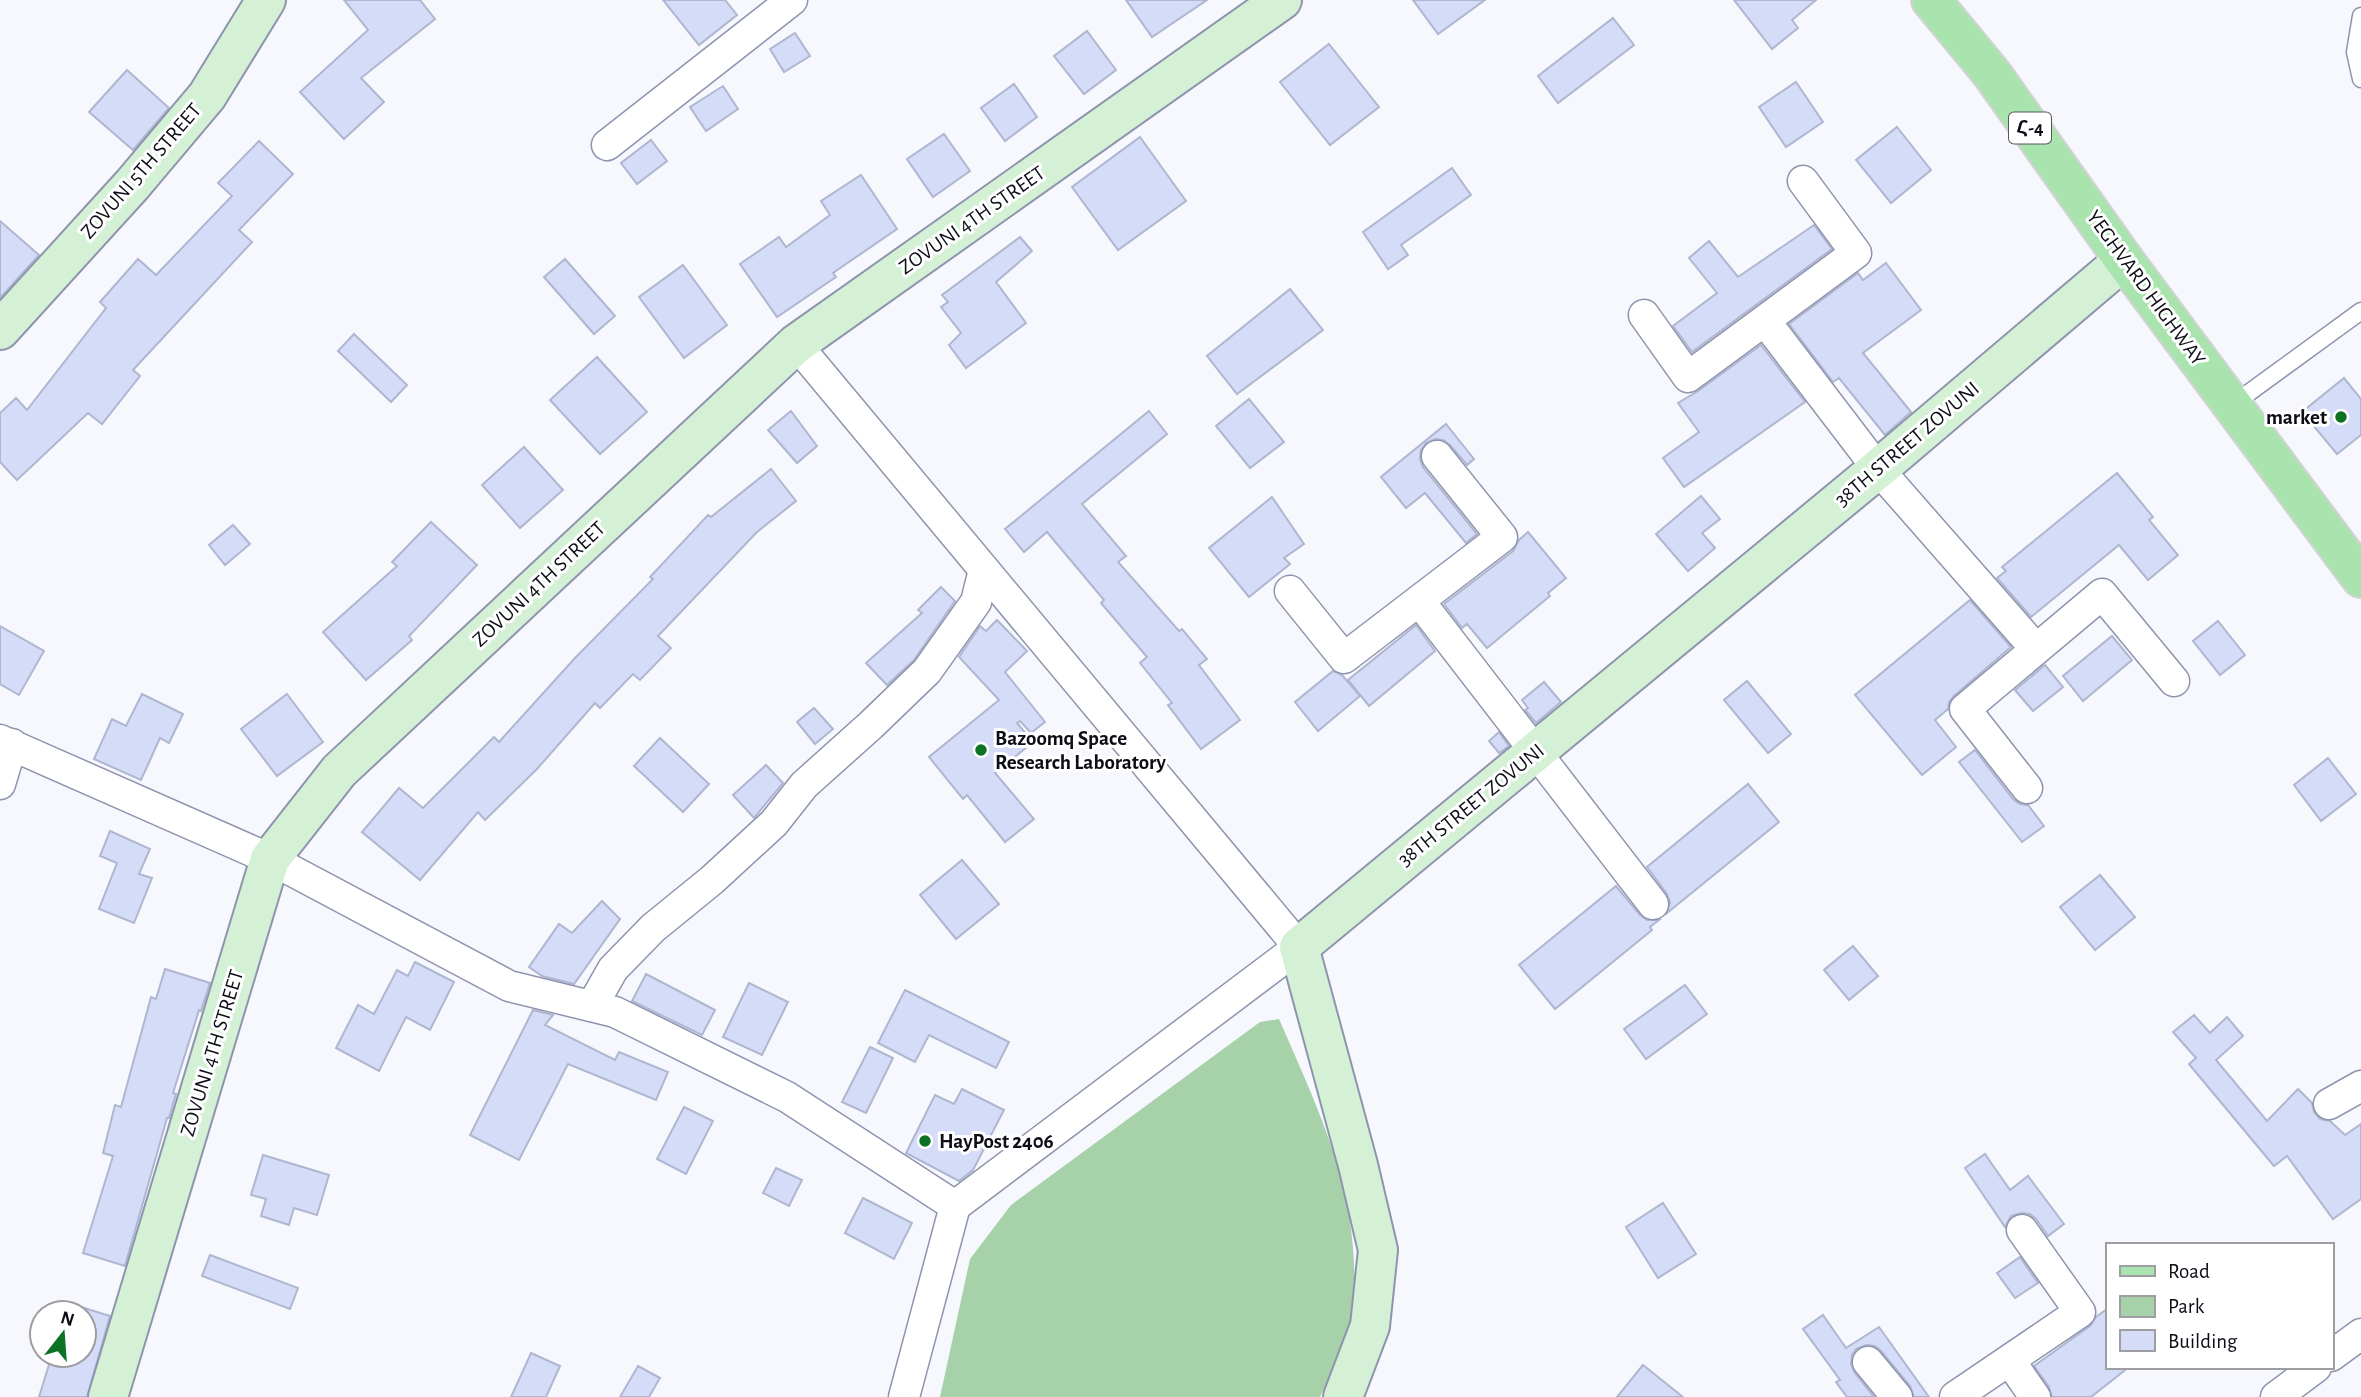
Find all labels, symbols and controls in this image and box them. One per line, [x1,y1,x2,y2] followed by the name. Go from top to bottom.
[77,99,205,243] street label: ZOVUNI 5TH STREET
[2009,112,2051,144] road number: Հ-4
[895,162,1049,278] street label: ZOVUNI 4TH STREET
[2083,206,2209,370] street label: YEGHVARD HIGHWAY
[1831,378,1983,510] street label: 38TH STREET ZOVUNI
[2266,407,2327,428] place label: market
[2333,409,2349,425] marker: market
[469,517,609,651] street label: ZOVUNI 4TH STREET
[995,728,1166,773] place label: Bazoomq Space Research Laboratory
[1394,740,1548,870] street label: 38TH STREET ZOVUNI
[973,742,989,758] marker: Bazoomq Space Research Laboratory
[177,967,247,1139] street label: ZOVUNI 4TH STREET
[939,1131,1054,1152] place label: HayPost 2406
[917,1133,933,1149] marker: HayPost 2406
[2106,1243,2333,1369] legend
[2168,1261,2210,1282] text: Road
[2168,1296,2205,1317] text: Park
[28,1299,98,1369] north arrow
[58,1308,77,1330] text: N
[2168,1331,2238,1352] text: Building

